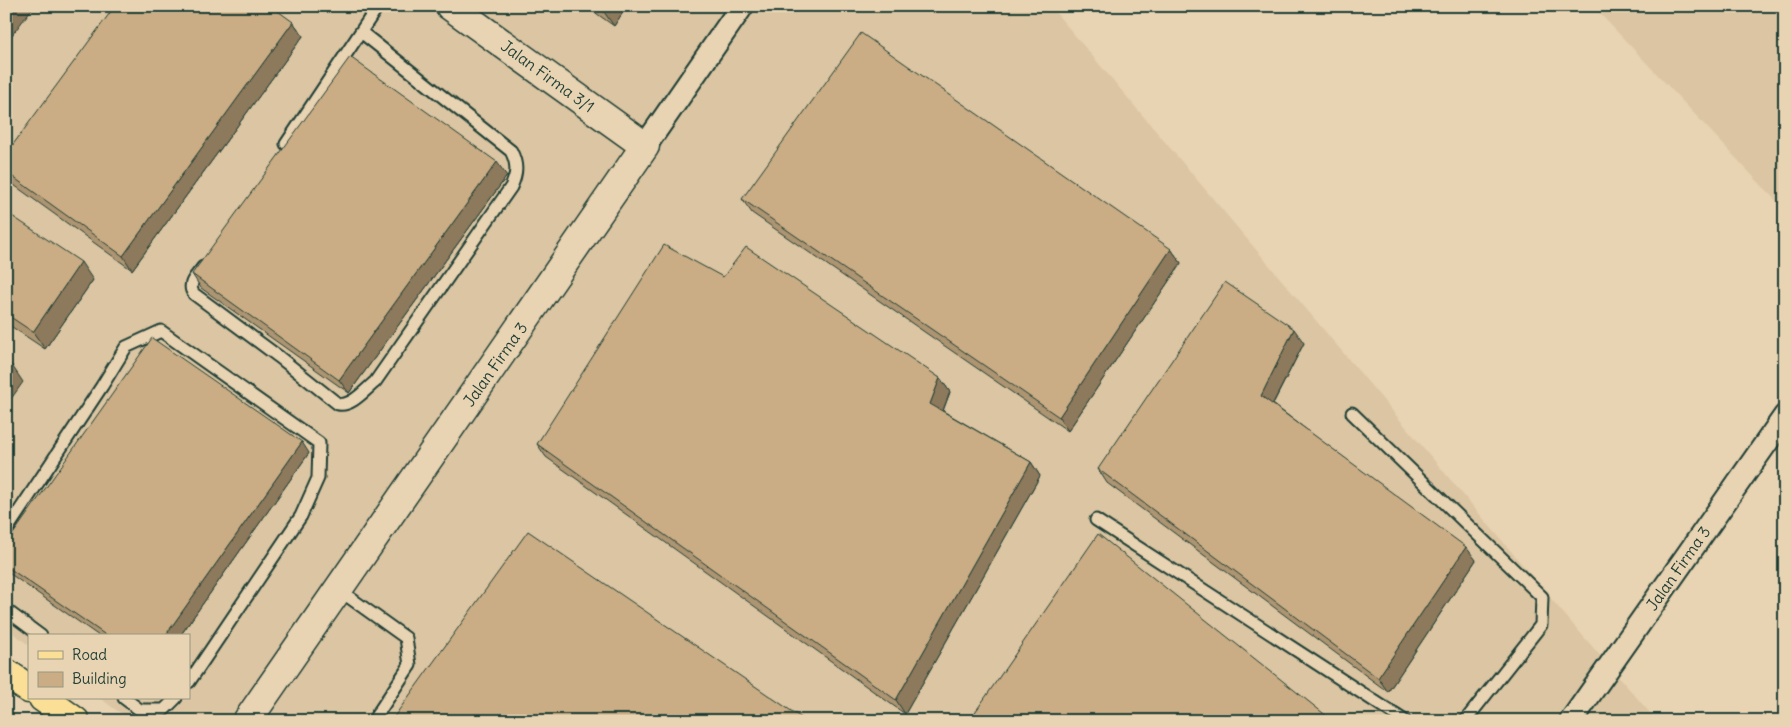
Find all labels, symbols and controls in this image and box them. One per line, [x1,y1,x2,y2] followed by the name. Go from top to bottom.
[497,35,599,117] street label: Jalan Firma 3/1
[459,318,531,410] street label: Jalan Firma 3
[1642,522,1714,614] street label: Jalan Firma 3
[28,634,190,700] legend
[72,645,107,664] text: Road
[72,669,127,688] text: Building

